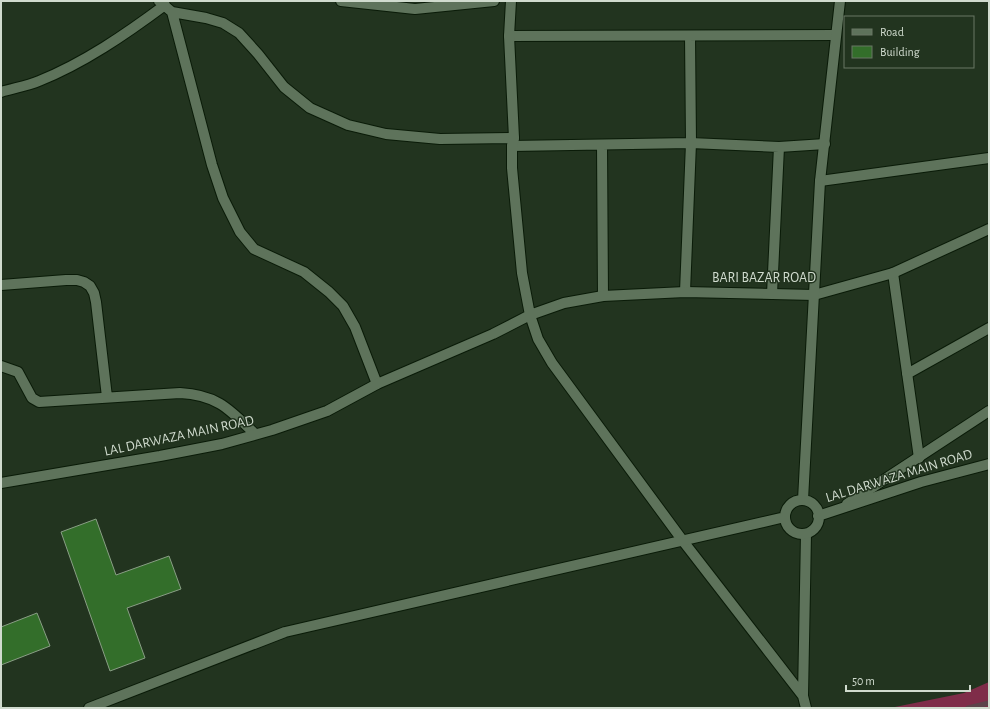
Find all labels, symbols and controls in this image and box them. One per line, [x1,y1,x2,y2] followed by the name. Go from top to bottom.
[844,16,974,68] legend
[880,26,904,38] text: Road
[880,46,920,58] text: Building
[712,271,816,285] street label: BARI BAZAR ROAD
[103,413,255,459] street label: LAL DARWAZA MAIN ROAD
[824,447,974,505] street label: LAL DARWAZA MAIN ROAD
[846,667,970,693] scale bar
[852,675,875,687] text: 50 m

